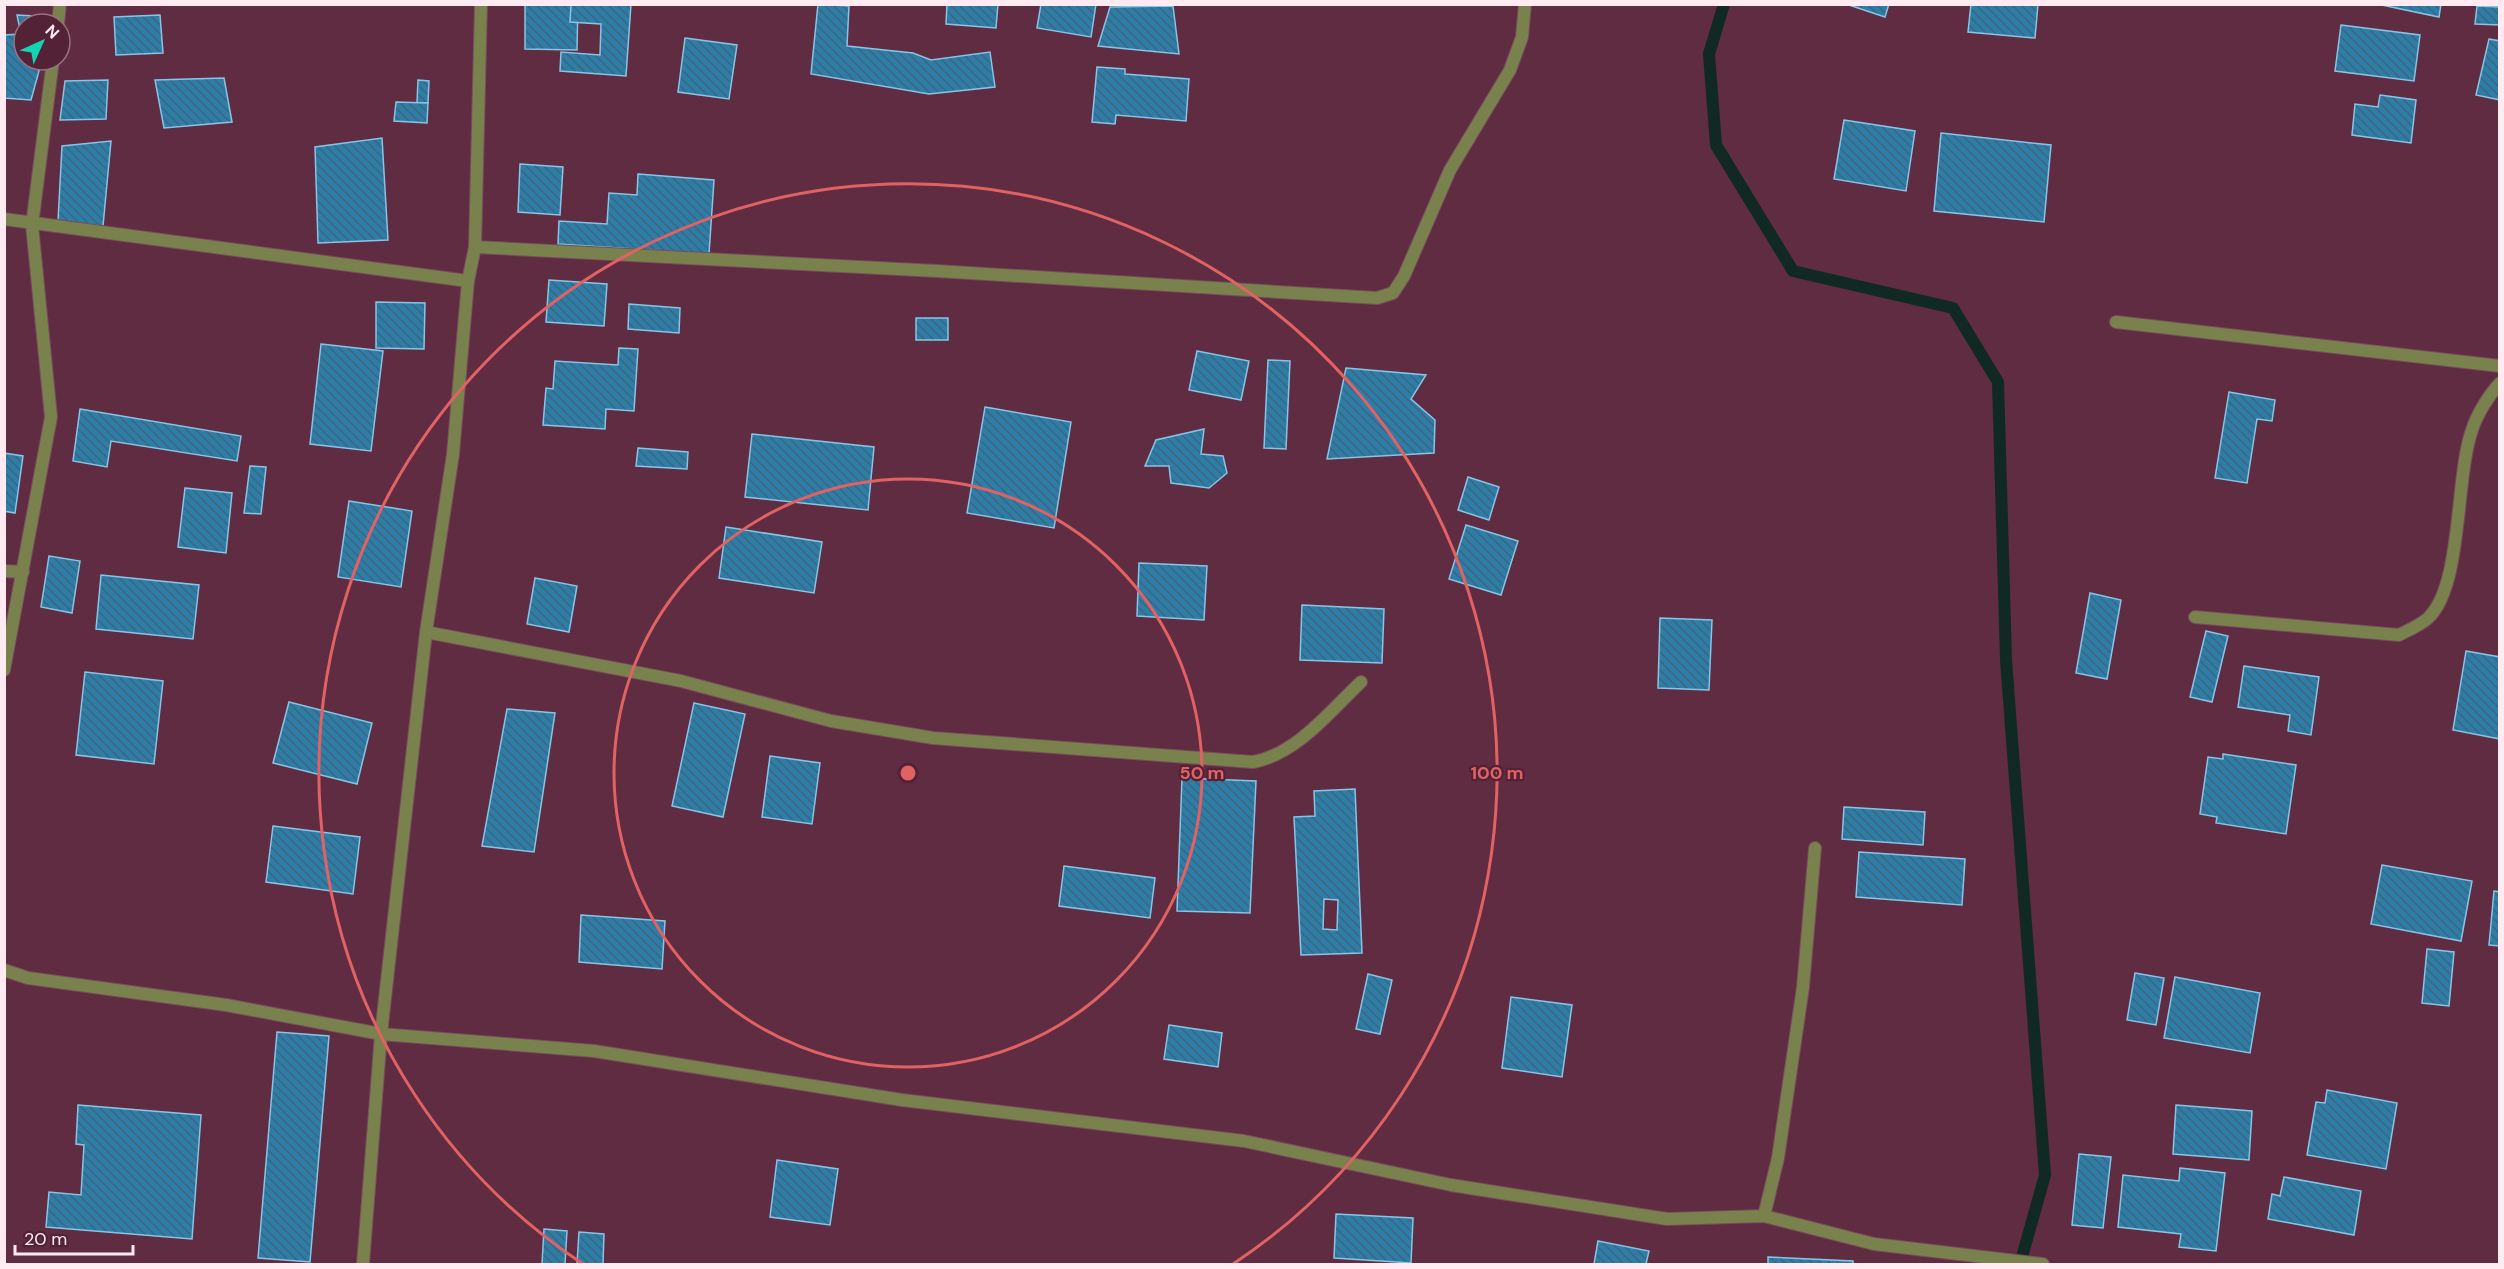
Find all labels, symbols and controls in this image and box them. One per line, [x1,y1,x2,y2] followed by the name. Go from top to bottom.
[12,12,72,72] north arrow
[41,20,64,43] text: N
[1179,761,1225,785] text: 50 m
[1470,761,1524,785] text: 100 m
[898,763,918,783] centre of rings
[15,1218,134,1256] scale bar
[24,1227,67,1251] text: 20 m

